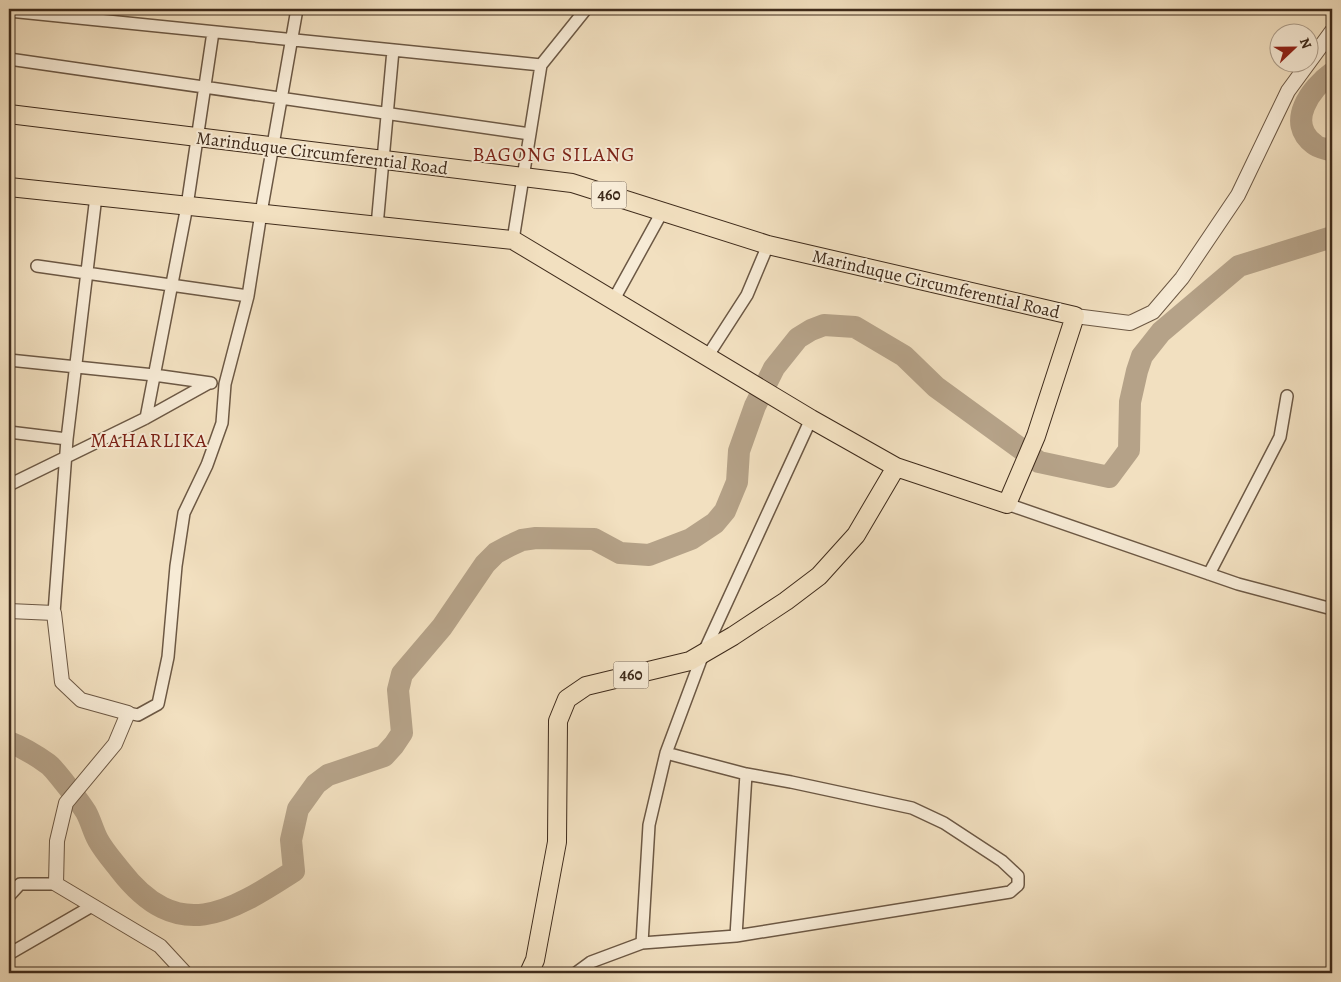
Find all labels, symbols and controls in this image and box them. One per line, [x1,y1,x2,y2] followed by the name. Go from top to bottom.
[1268,22,1318,72] north arrow
[1295,35,1316,52] text: N
[195,126,450,180] street label: Marinduque Circumferential Road
[472,141,636,168] district label: BAGONG SILANG
[592,182,626,208] road number: 460
[810,244,1063,324] street label: Marinduque Circumferential Road
[90,427,208,454] district label: MAHARLIKA
[614,662,648,688] road number: 460

